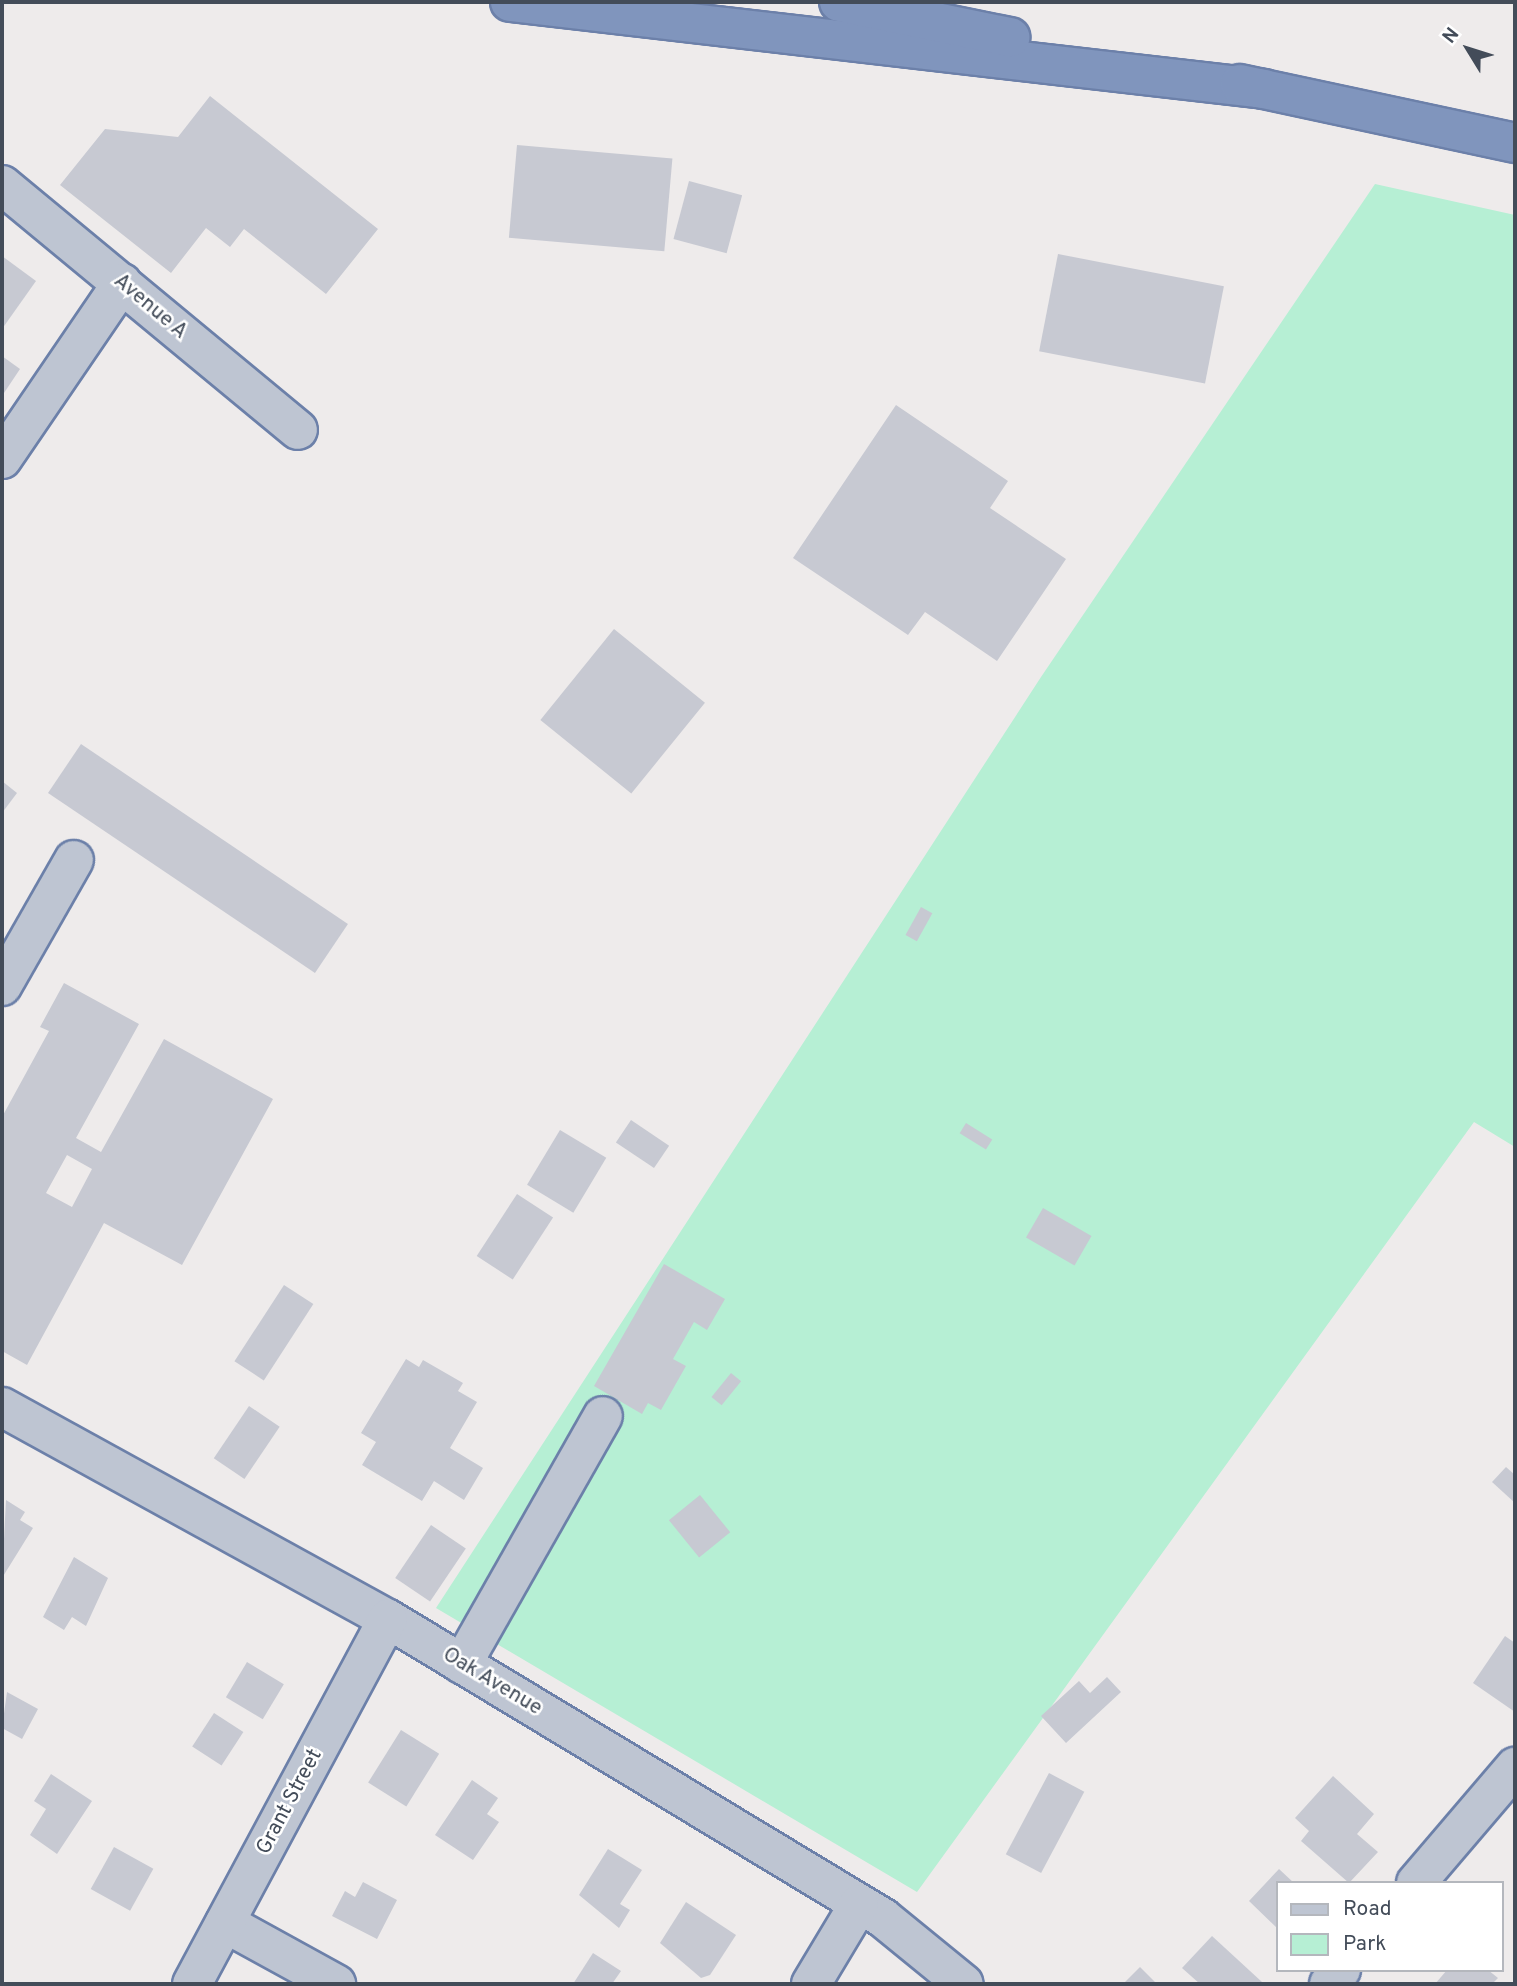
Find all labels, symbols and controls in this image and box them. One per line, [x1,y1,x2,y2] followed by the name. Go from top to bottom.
[1433,14,1503,84] north arrow
[1438,23,1465,49] text: N
[108,269,192,345] street label: Avenue A
[437,1642,547,1722] street label: Oak Avenue
[252,1745,328,1859] street label: Grant Street
[1276,1881,1503,1972] legend
[1343,1896,1392,1923] text: Road
[1343,1931,1386,1958] text: Park

